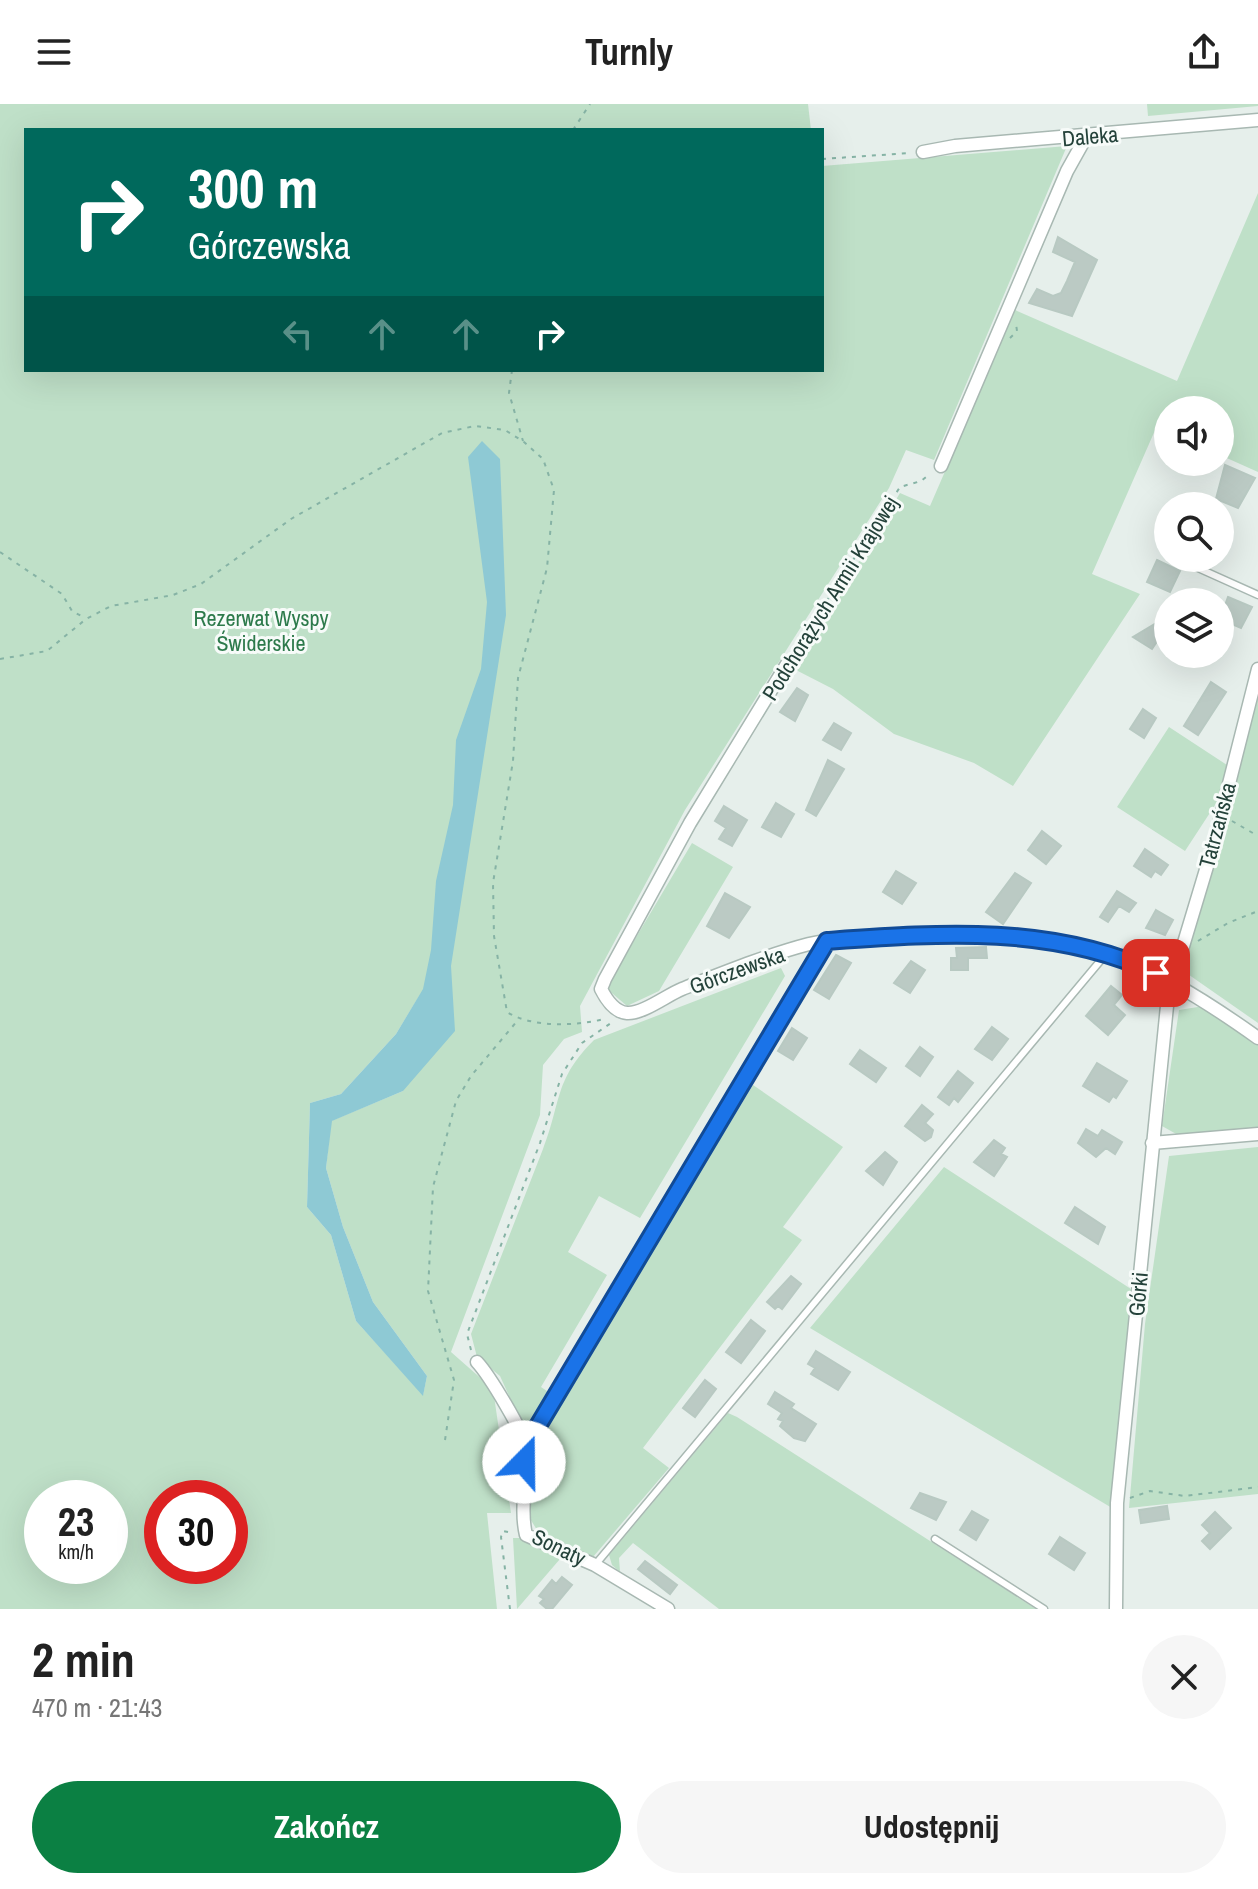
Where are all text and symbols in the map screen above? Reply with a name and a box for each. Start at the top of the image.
text: Turnly [585,28,673,76]
icon: menu [32,30,76,74]
icon: share [1182,30,1226,74]
street label: Daleka [1061,119,1119,153]
text: 300 m [188,150,318,225]
icon: right [56,160,160,264]
text: Górczewska [188,222,350,270]
icon: left [276,312,320,356]
icon: ahead [360,312,404,356]
icon: ahead [444,312,488,356]
icon: right [528,312,572,356]
map controls [1154,396,1234,668]
button: sound [1154,396,1234,476]
street label: Podchorążych Armii Krajowej [755,490,905,706]
button: search [1154,492,1234,572]
button: layers [1154,588,1234,668]
park label: Rezerwat Wyspy Świderskie [193,603,329,658]
street label: Tatrzańska [1191,779,1243,871]
street label: Górczewska [685,939,789,1001]
pin [1122,939,1190,1007]
icon: arrive [1134,951,1178,995]
street label: Górki [1121,1271,1155,1317]
position arrow [482,1420,566,1504]
speed limit sign: 30 [144,1480,248,1584]
text: 23 [58,1495,94,1548]
street label: Sonaty [527,1521,591,1573]
text: km/h [58,1538,94,1565]
text: 2 min [32,1627,135,1692]
button: close [1142,1635,1226,1719]
text: 470 m · 21:43 [32,1690,162,1725]
button: Zakończ [32,1781,621,1873]
button: Udostępnij [637,1781,1226,1873]

